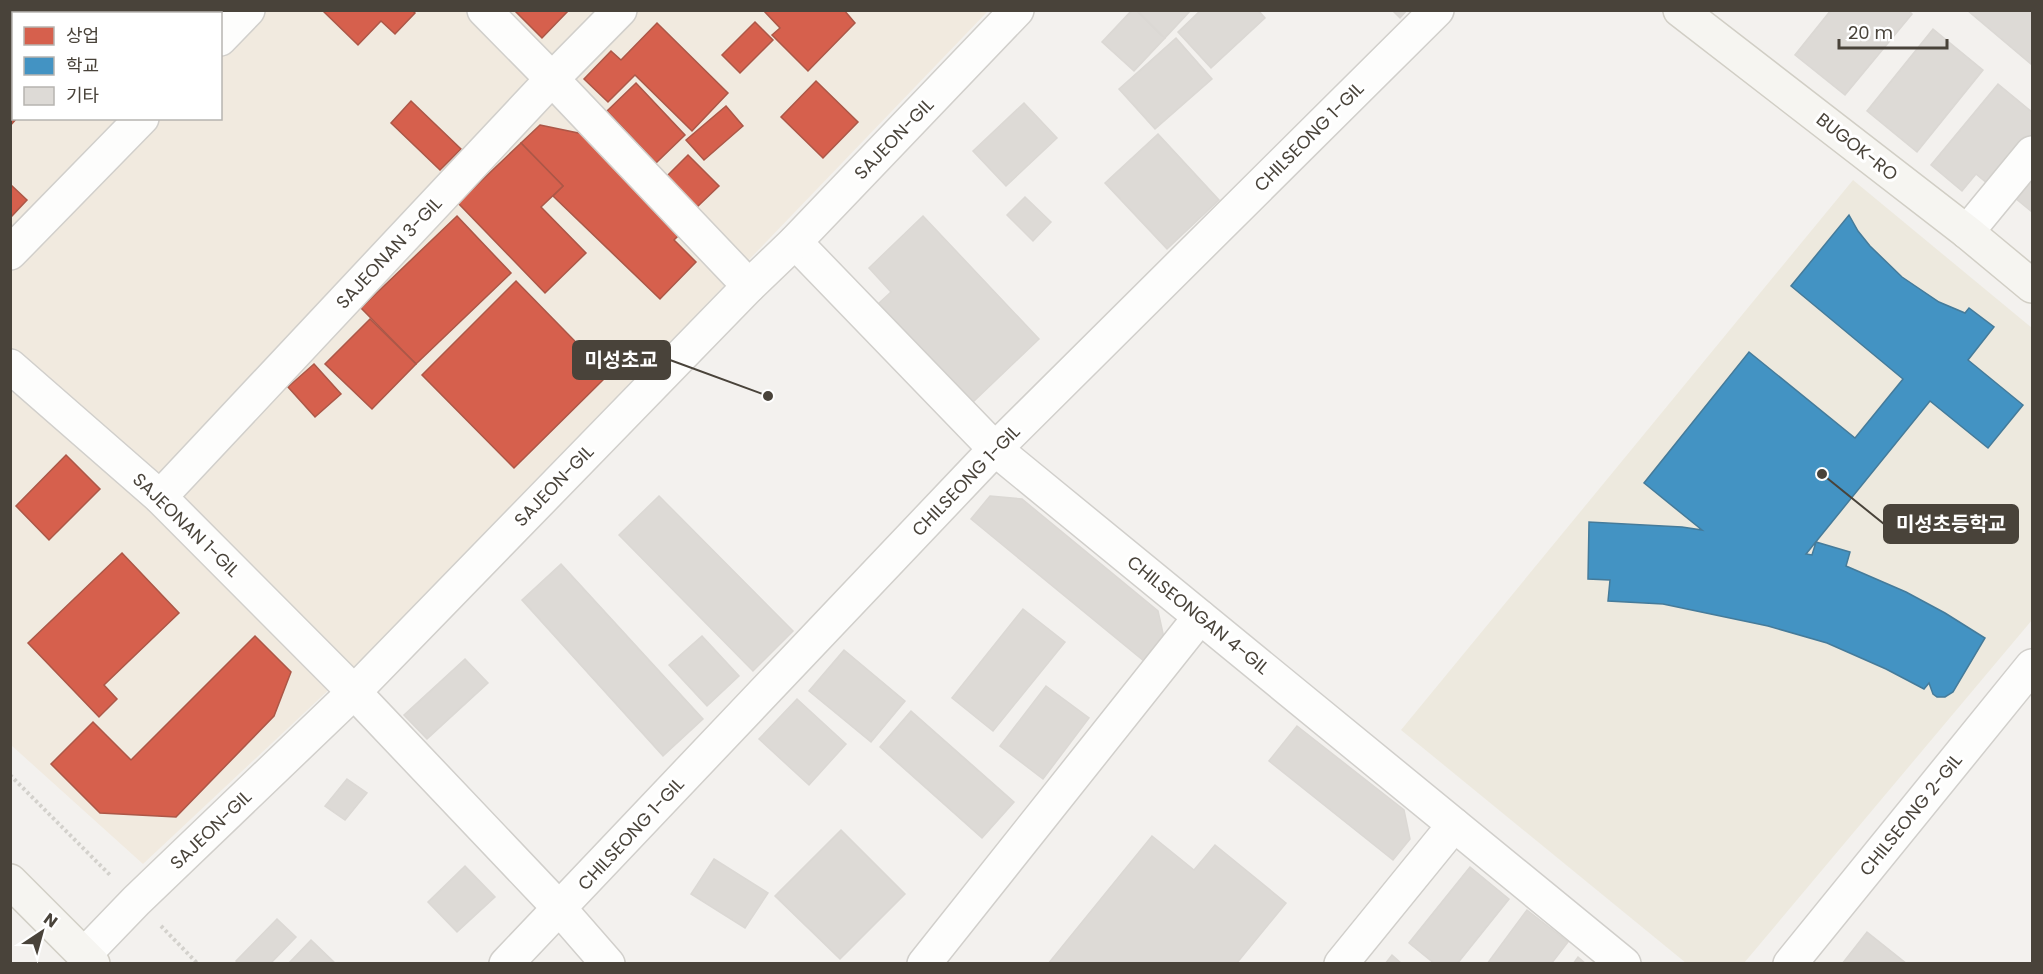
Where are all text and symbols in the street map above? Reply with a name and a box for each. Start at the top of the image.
legend [12,12,222,120]
scale bar [1839,12,1947,50]
text: 20 m [1848,20,1893,45]
text: 상업 [66,23,99,48]
text: 학교 [66,53,99,78]
street label: CHILSEONG 1-GIL [1248,76,1369,197]
text: 기타 [66,83,100,108]
street label: SAJEON-GIL [848,92,939,185]
street label: BUGOK-RO [1811,107,1903,186]
street label: SAJEONAN 3-GIL [330,191,447,314]
callout: 미성초교 [573,341,670,379]
text: 미성초교 [584,346,658,374]
street label: CHILSEONG 1-GIL [906,419,1025,542]
street label: SAJEON-GIL [508,439,599,532]
street label: SAJEONAN 1-GIL [127,467,245,582]
callout: 미성초등학교 [1884,505,2018,543]
text: 미성초등학교 [1896,510,2006,538]
street label: CHILSEONGAN 4-GIL [1122,549,1275,680]
street label: CHILSEONG 2-GIL [1854,748,1968,881]
street label: CHILSEONG 1-GIL [572,772,690,896]
street label: SAJEON-GIL [164,784,257,875]
north arrow [12,902,72,962]
text: N [39,907,62,933]

